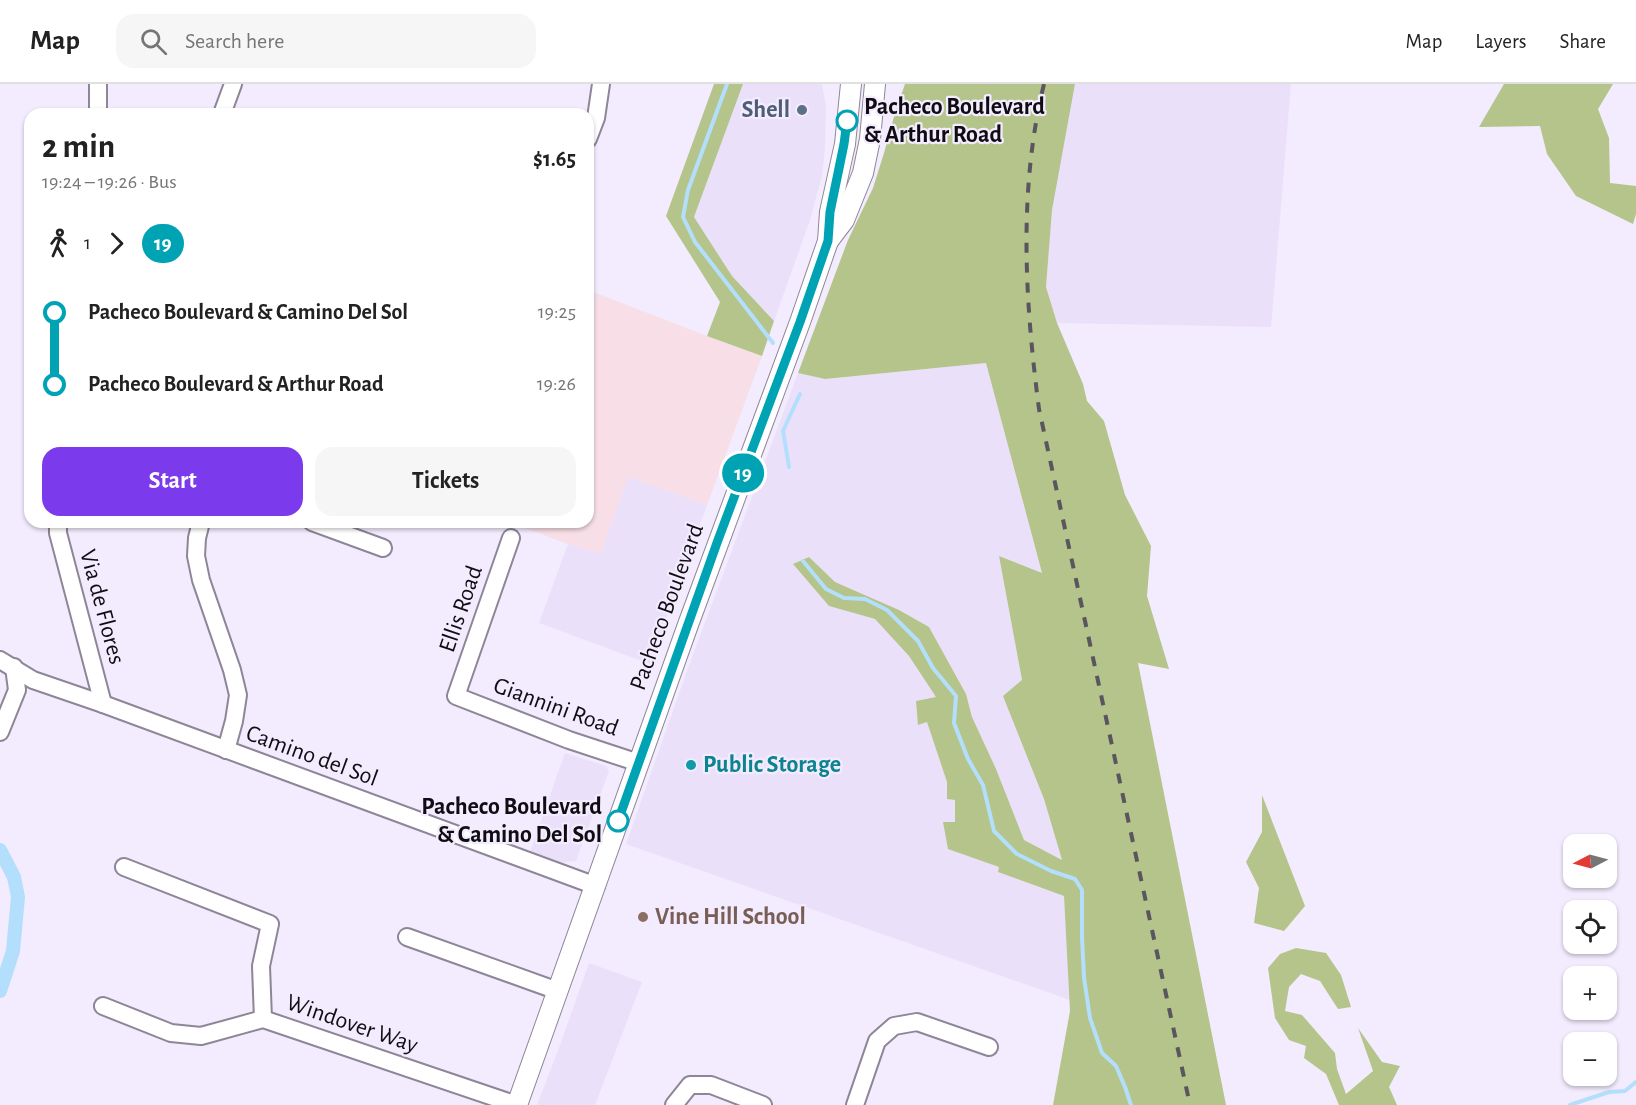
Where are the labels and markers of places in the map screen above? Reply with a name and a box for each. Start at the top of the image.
place label: Pacheco Boulevard & Arthur Road [864,95,1045,147]
place label: Shell [742,98,790,122]
marker: Shell [795,103,809,117]
marker: Pacheco Boulevard & Arthur Road [836,110,858,132]
place label: Public Storage [703,753,841,777]
marker: Public Storage [684,758,698,772]
place label: Pacheco Boulevard & Camino Del Sol [421,795,602,847]
marker: Pacheco Boulevard & Camino Del Sol [607,810,629,832]
place label: Vine Hill School [655,905,806,929]
marker: Vine Hill School [636,910,650,924]

